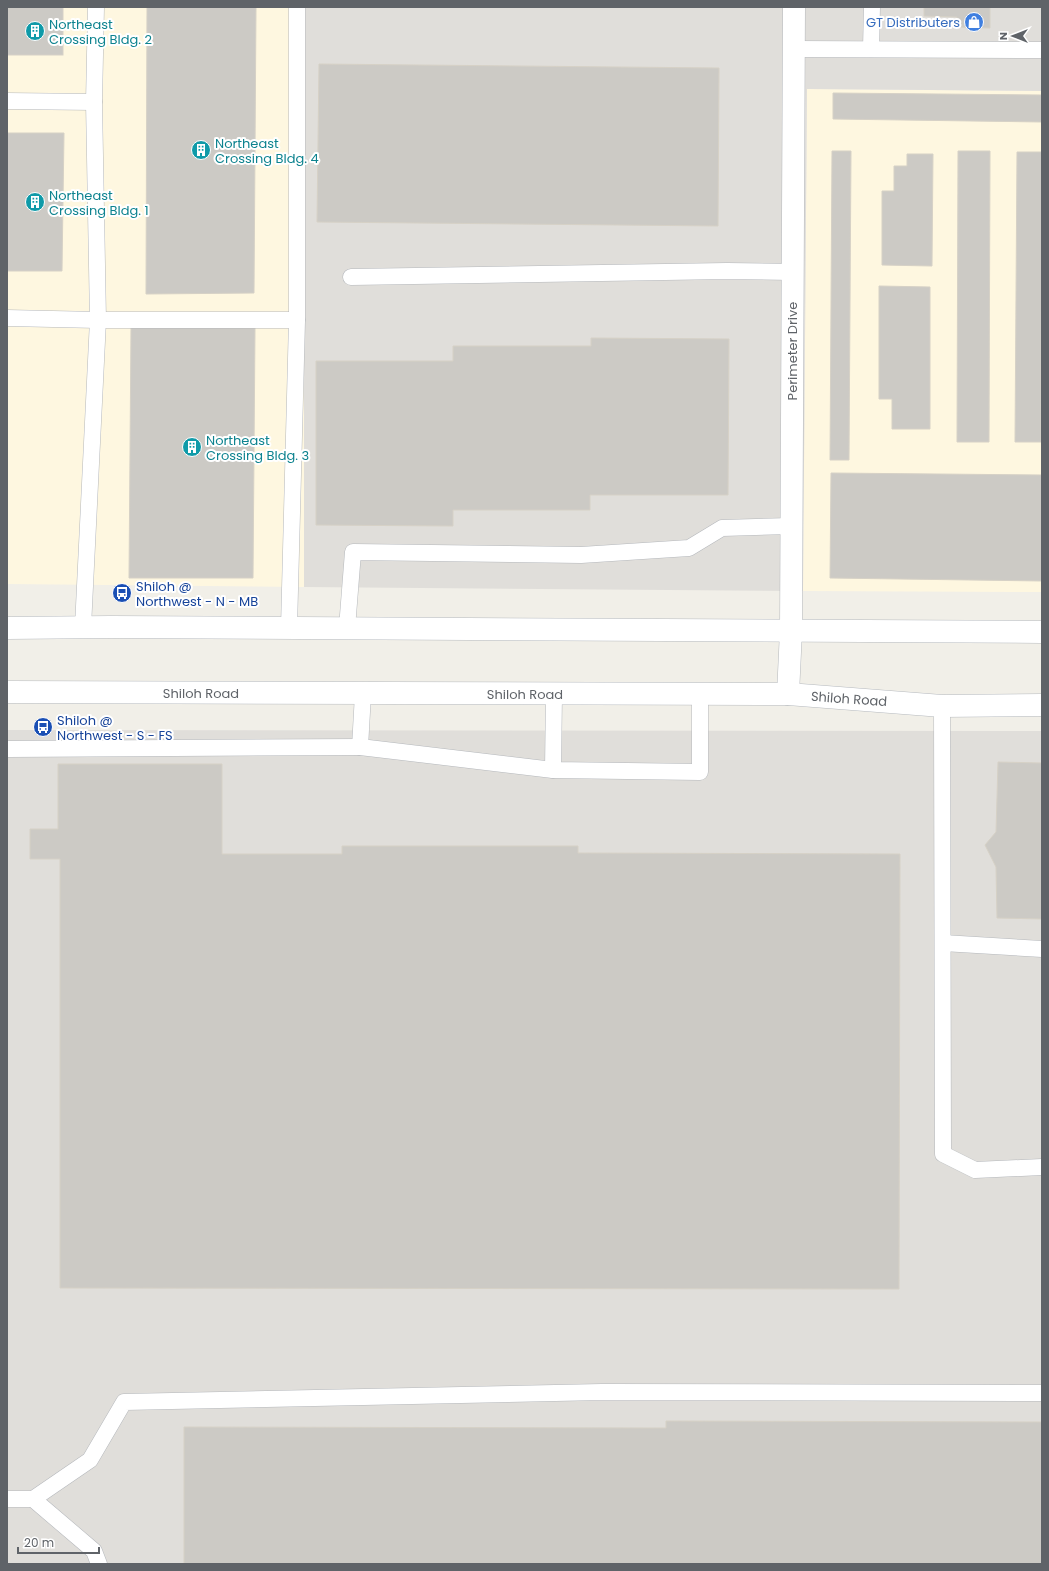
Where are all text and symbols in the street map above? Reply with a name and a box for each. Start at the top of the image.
shop icon: GT Distributers [963,11,985,33]
place label: GT Distributers [866,13,960,32]
place label: Northeast Crossing Bldg. 2 [49,15,152,49]
north arrow [993,16,1033,56]
building icon: Northeast Crossing Bldg. 2 [24,20,46,42]
text: N [995,32,1011,40]
place label: Northeast Crossing Bldg. 4 [215,134,319,168]
building icon: Northeast Crossing Bldg. 4 [190,139,212,161]
place label: Northeast Crossing Bldg. 1 [49,186,149,220]
building icon: Northeast Crossing Bldg. 1 [24,191,46,213]
street label: Perimeter Drive [783,302,802,400]
place label: Northeast Crossing Bldg. 3 [206,431,309,465]
building icon: Northeast Crossing Bldg. 3 [181,436,203,458]
place label: Shiloh @ Northwest - N - MB [136,577,258,611]
bus stop icon: Shiloh @ Northwest - N - MB [111,582,133,604]
street label: Shiloh Road [163,684,239,703]
street label: Shiloh Road [487,685,563,704]
street label: Shiloh Road [810,687,888,711]
place label: Shiloh @ Northwest - S - FS [57,711,173,745]
bus stop icon: Shiloh @ Northwest - S - FS [32,716,54,738]
scale bar [18,1529,99,1555]
text: 20 m [24,1534,54,1551]

